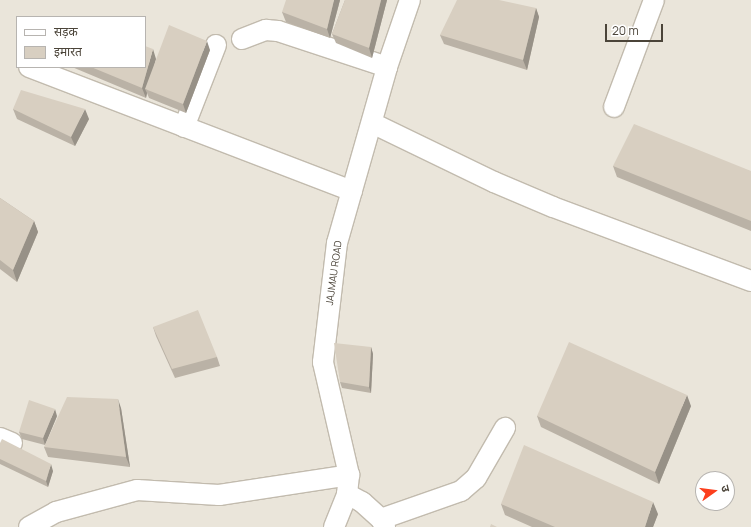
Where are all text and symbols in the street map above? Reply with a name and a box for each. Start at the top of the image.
legend [16,16,146,68]
scale bar [607,16,665,42]
text: 20 m [612,22,639,39]
text: सड़क [54,23,78,40]
text: इमारत [54,43,82,60]
street label: JAJMAU ROAD [324,240,344,306]
north arrow [695,471,735,511]
text: उ [718,483,734,493]

